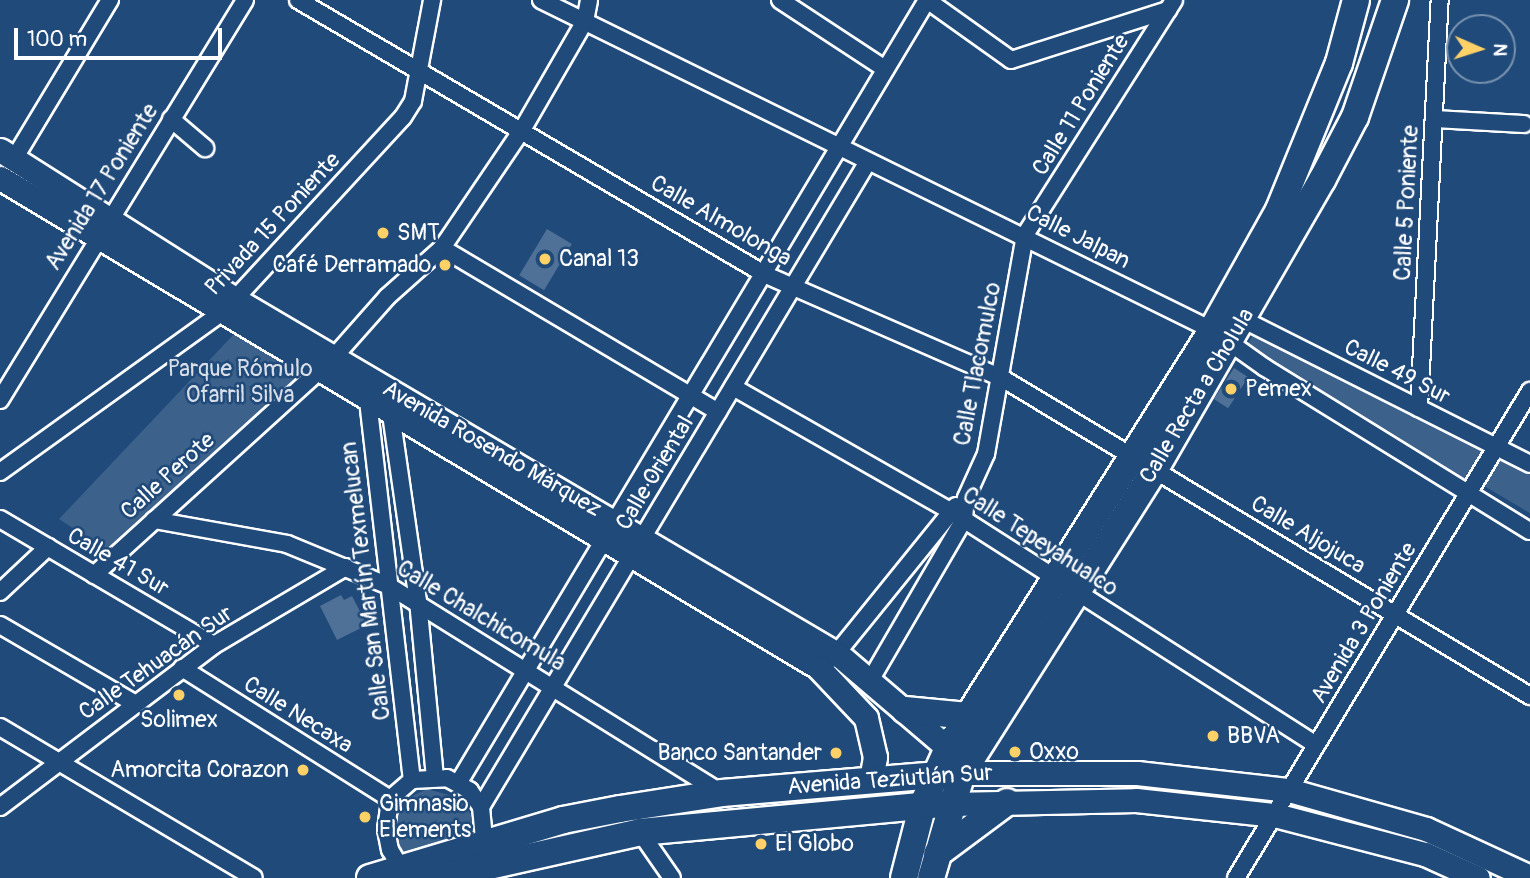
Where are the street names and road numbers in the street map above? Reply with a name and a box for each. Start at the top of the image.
street label: Calle 11 Poniente [1027,29,1135,181]
street label: Avenida 17 Poniente [40,99,164,275]
street label: Calle 5 Poniente [1389,124,1425,282]
street label: Privada 15 Poniente [200,147,346,301]
street label: Calle Almolonga [646,169,796,273]
street label: Calle Jalpan [1021,199,1135,275]
street label: Calle Tlacomulco [949,280,1007,448]
street label: Calle Recta a Cholula [1134,303,1260,489]
street label: Calle 49 Sur [1339,333,1455,411]
street label: Avenida Rosendo Márquez [378,375,606,523]
street label: Calle Oriental [610,411,700,535]
street label: Calle Perote [115,427,221,525]
street label: Calle San Martín Texmelucan [335,440,397,722]
street label: Calle Tepeyahualco [957,481,1123,603]
street label: Calle Aljojuca [1246,490,1370,580]
street label: Calle 41 Sur [62,522,174,602]
street label: Avenida 3 Poniente [1305,538,1423,708]
street label: Calle Chalchicomula [392,555,570,677]
street label: Calle Tehuacán Sur [74,600,238,726]
street label: Calle Necaxa [238,671,358,759]
street label: Avenida Teziutlán Sur [786,759,994,801]

